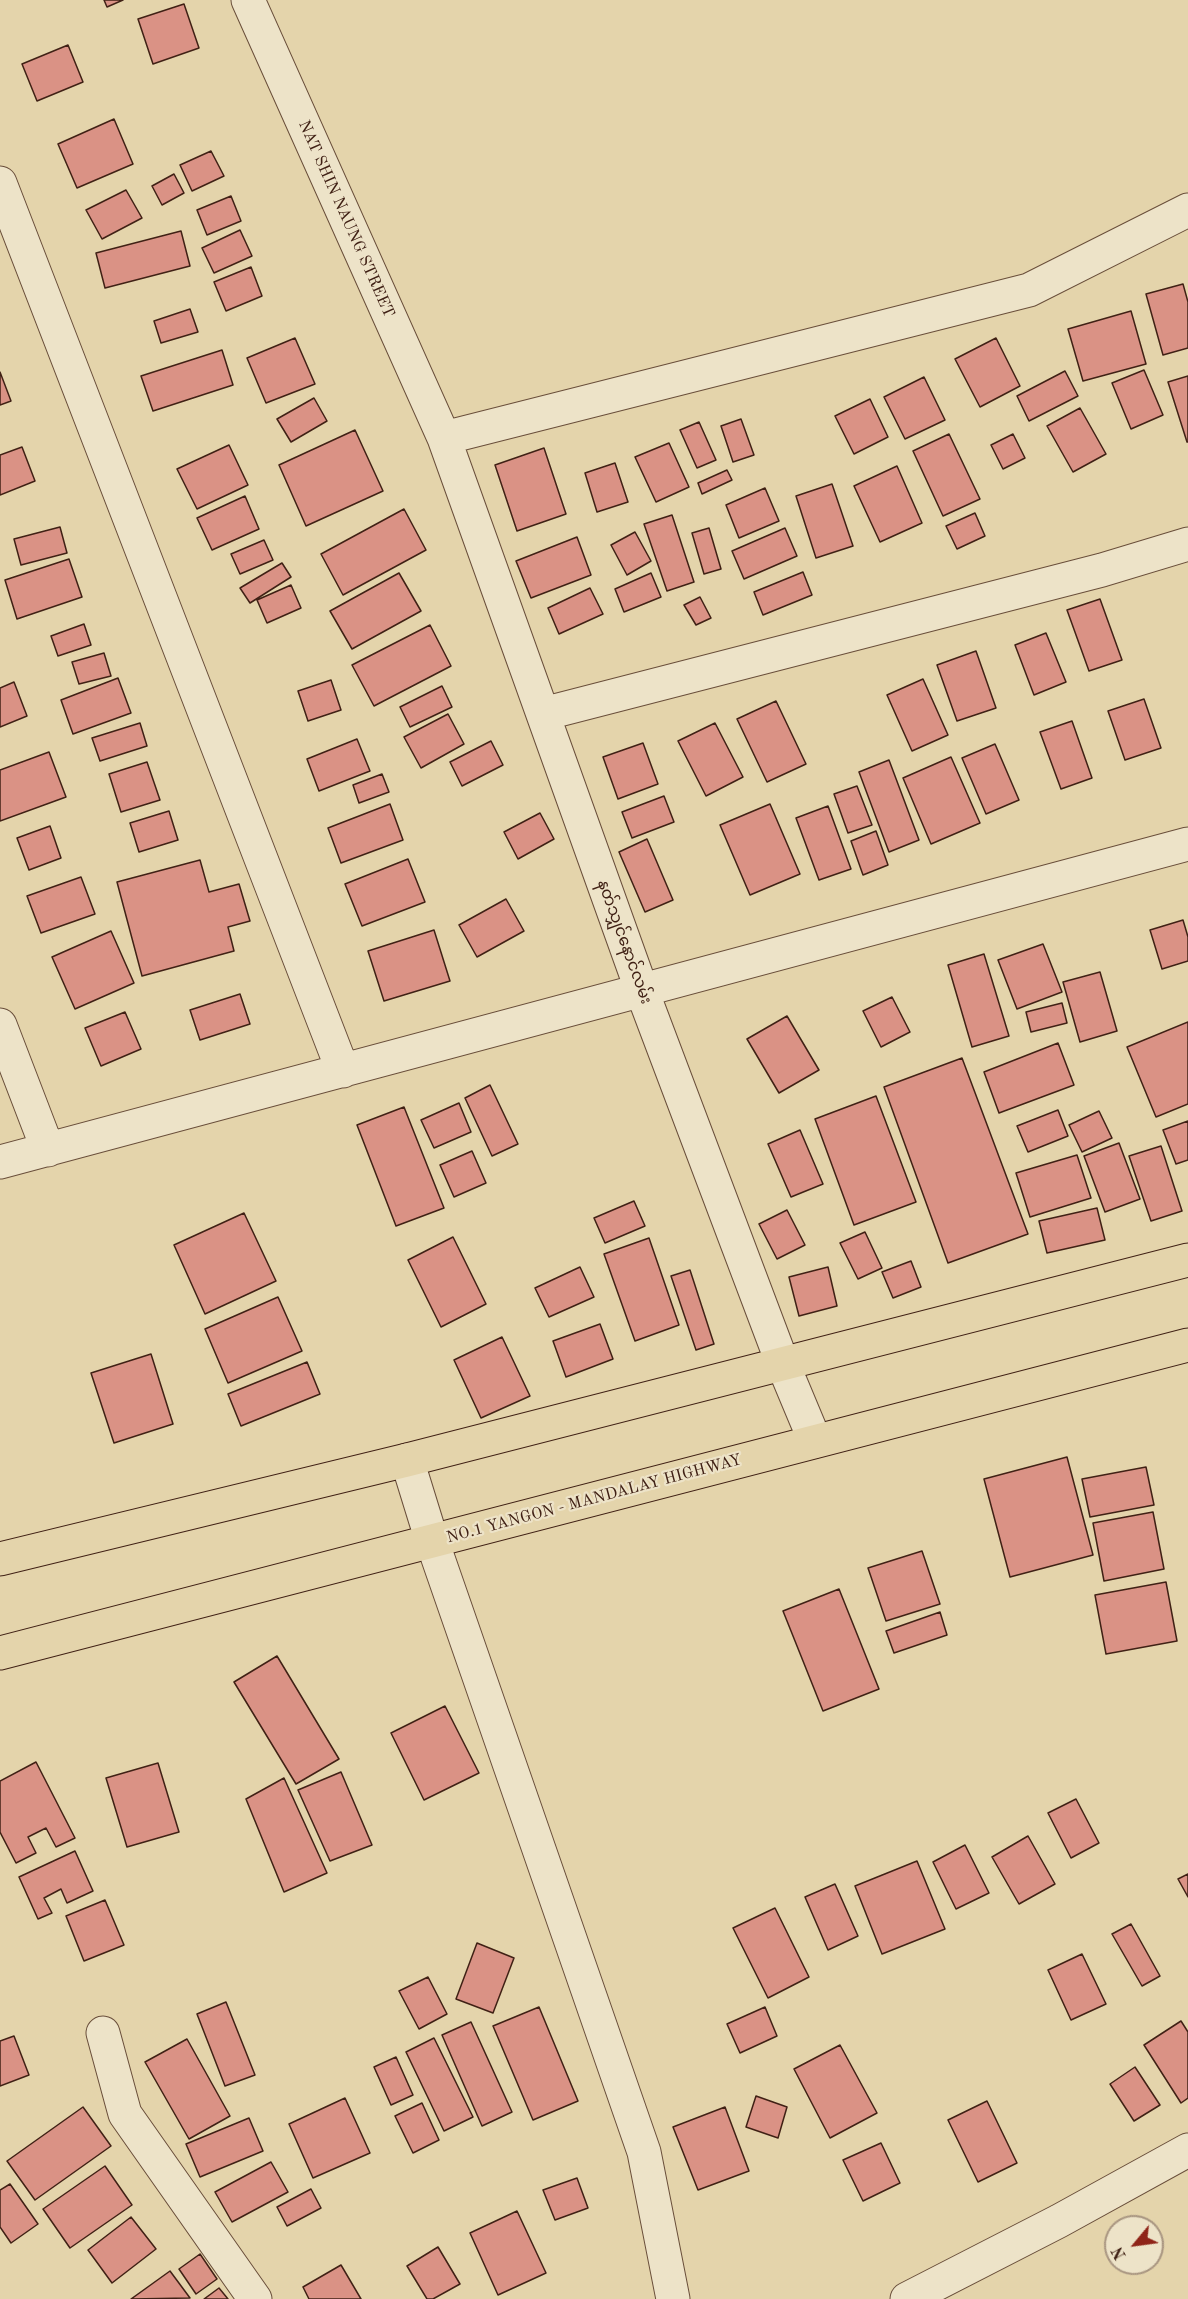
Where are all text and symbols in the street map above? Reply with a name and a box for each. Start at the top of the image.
street label: NAT SHIN NAUNG STREET [294,117,398,321]
street label: နတ်သျှင်နောင်လမ်း [593,877,655,1007]
street label: NO.1 YANGON - MANDALAY HIGHWAY [444,1450,744,1548]
north arrow [1104,2215,1164,2275]
text: N [1110,2244,1130,2262]

